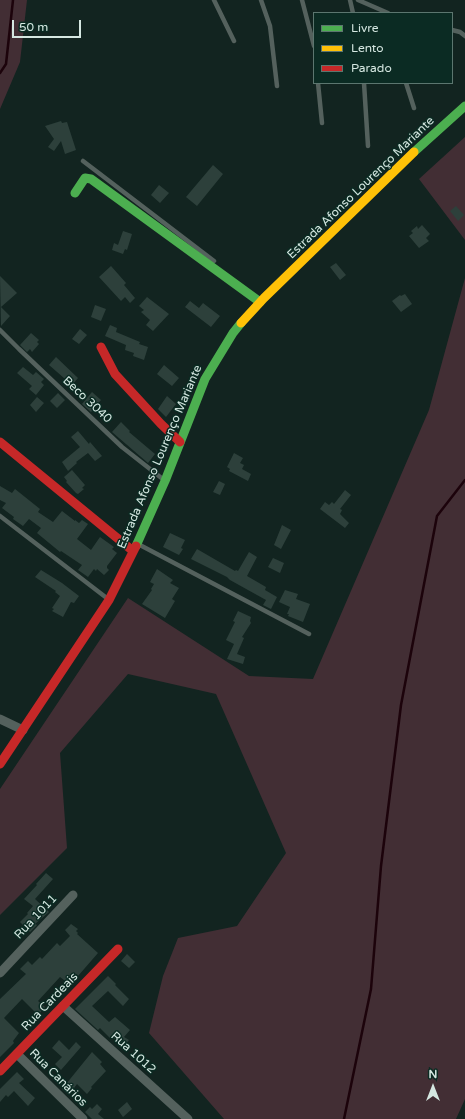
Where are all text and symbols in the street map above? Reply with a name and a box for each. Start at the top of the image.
scale bar [14,12,83,38]
legend [313,12,453,84]
text: 50 m [19,20,48,34]
text: Livre [351,21,378,35]
text: Lento [351,41,384,55]
text: Parado [351,61,392,75]
street label: Estrada Afonso Lourenço Mariante [285,114,437,262]
street label: Estrada Afonso Lourenço Mariante [115,363,205,551]
street label: Beco 3040 [59,374,115,426]
street label: Rua 1011 [12,892,60,942]
street label: Rua Cardeais [19,970,81,1034]
street label: Rua 1012 [107,1029,159,1077]
street label: Rua Canários [26,1046,90,1110]
north arrow [413,1067,453,1107]
text: N [429,1068,437,1081]

